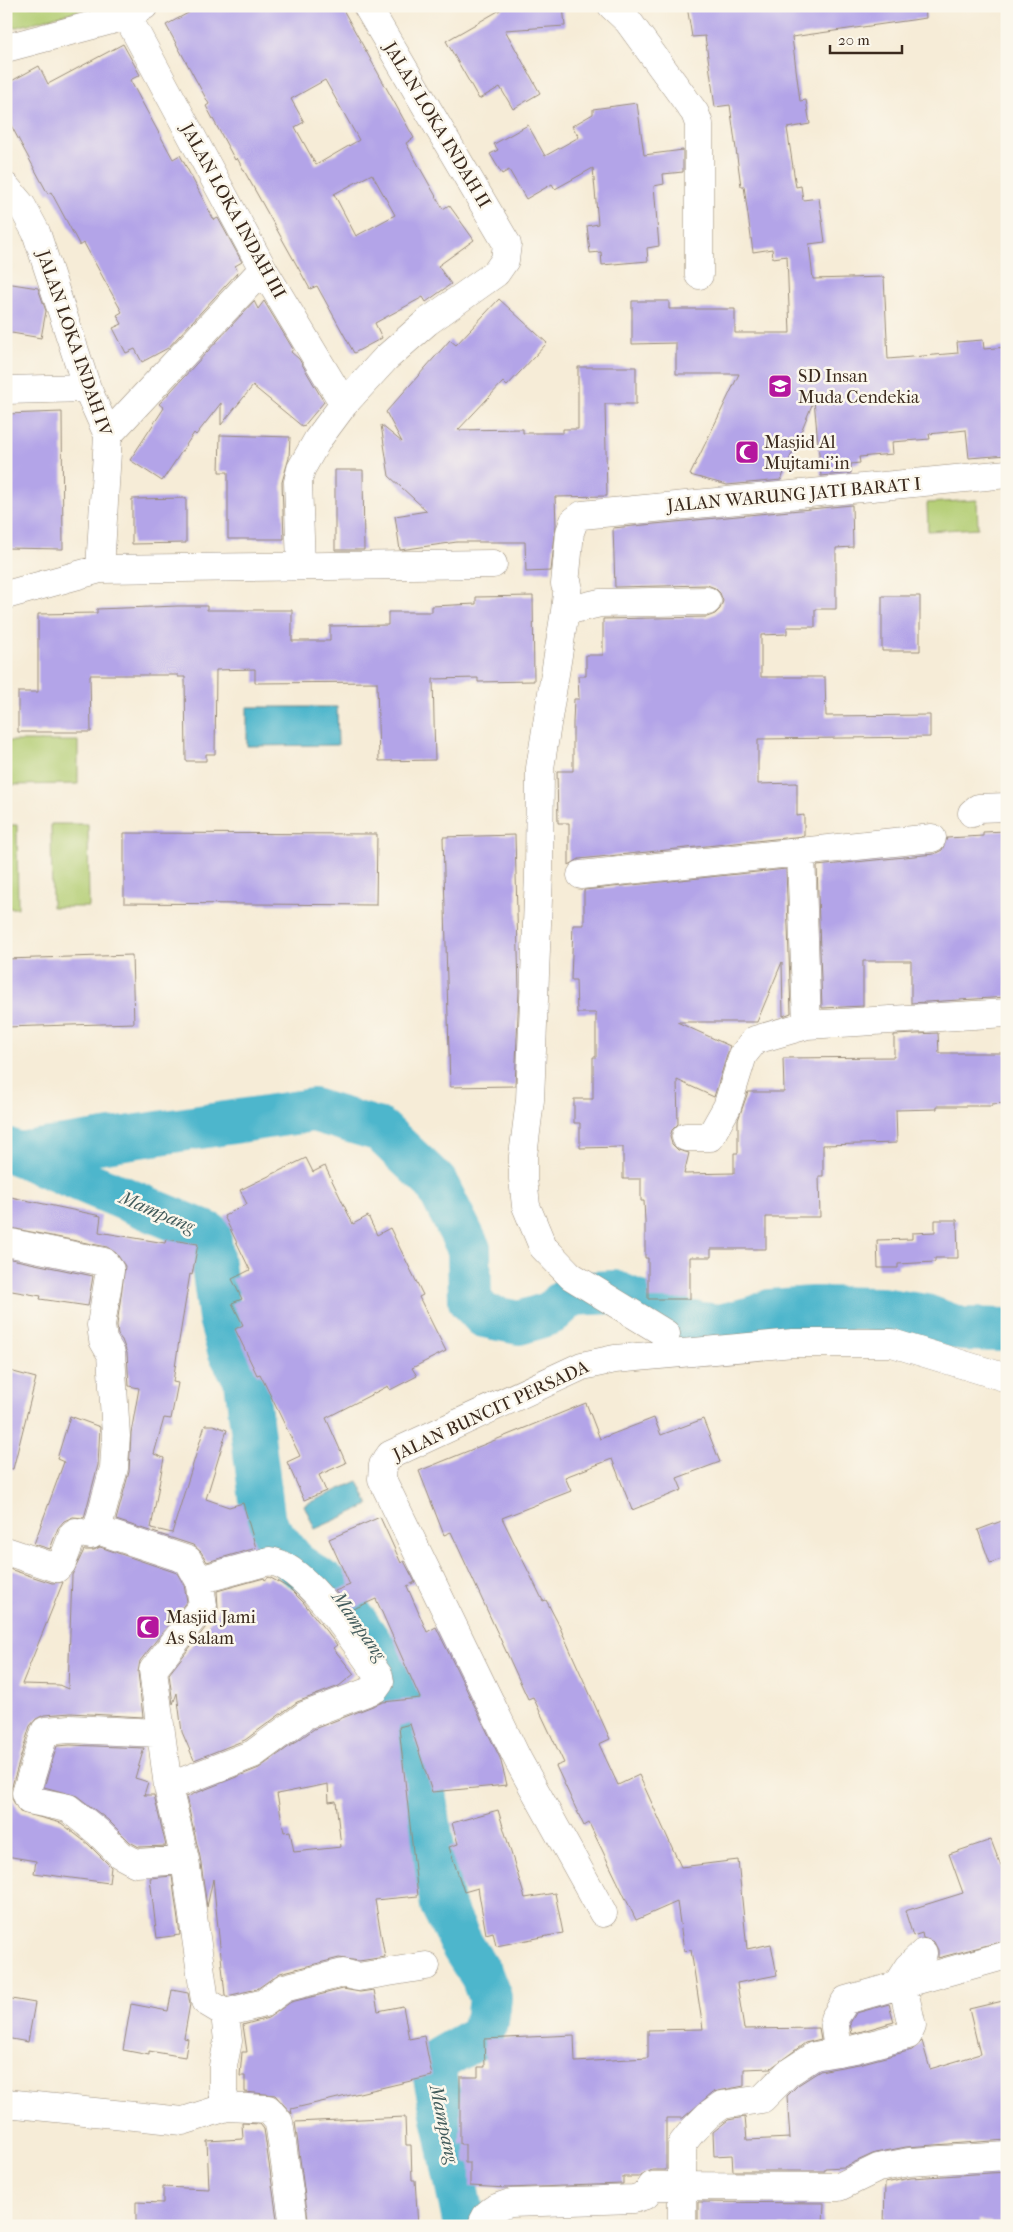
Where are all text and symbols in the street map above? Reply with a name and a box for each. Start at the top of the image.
scale bar [830,22,903,54]
text: 20 m [838,31,870,49]
street label: JALAN LOKA INDAH II [378,36,495,212]
street label: JALAN LOKA INDAH III [175,118,290,302]
street label: JALAN LOKA INDAH IV [32,246,116,440]
place label: SD Insan Muda Cendekia [798,366,920,408]
school or university icon: SD Insan Muda Cendekia [767,373,793,399]
place label: Masjid Al Mujtami'in [764,432,850,474]
mosque icon: Masjid Al Mujtami'in [734,439,760,465]
street label: JALAN WARUNG JATI BARAT I [664,473,922,517]
water label: Mampang [114,1186,199,1238]
street label: JALAN BUNCIT PERSADA [388,1356,592,1466]
water label: Mampang [326,1585,391,1665]
place label: Masjid Jami As Salam [165,1607,257,1649]
mosque icon: Masjid Jami As Salam [135,1614,161,1640]
water label: Mampang [425,2081,463,2166]

